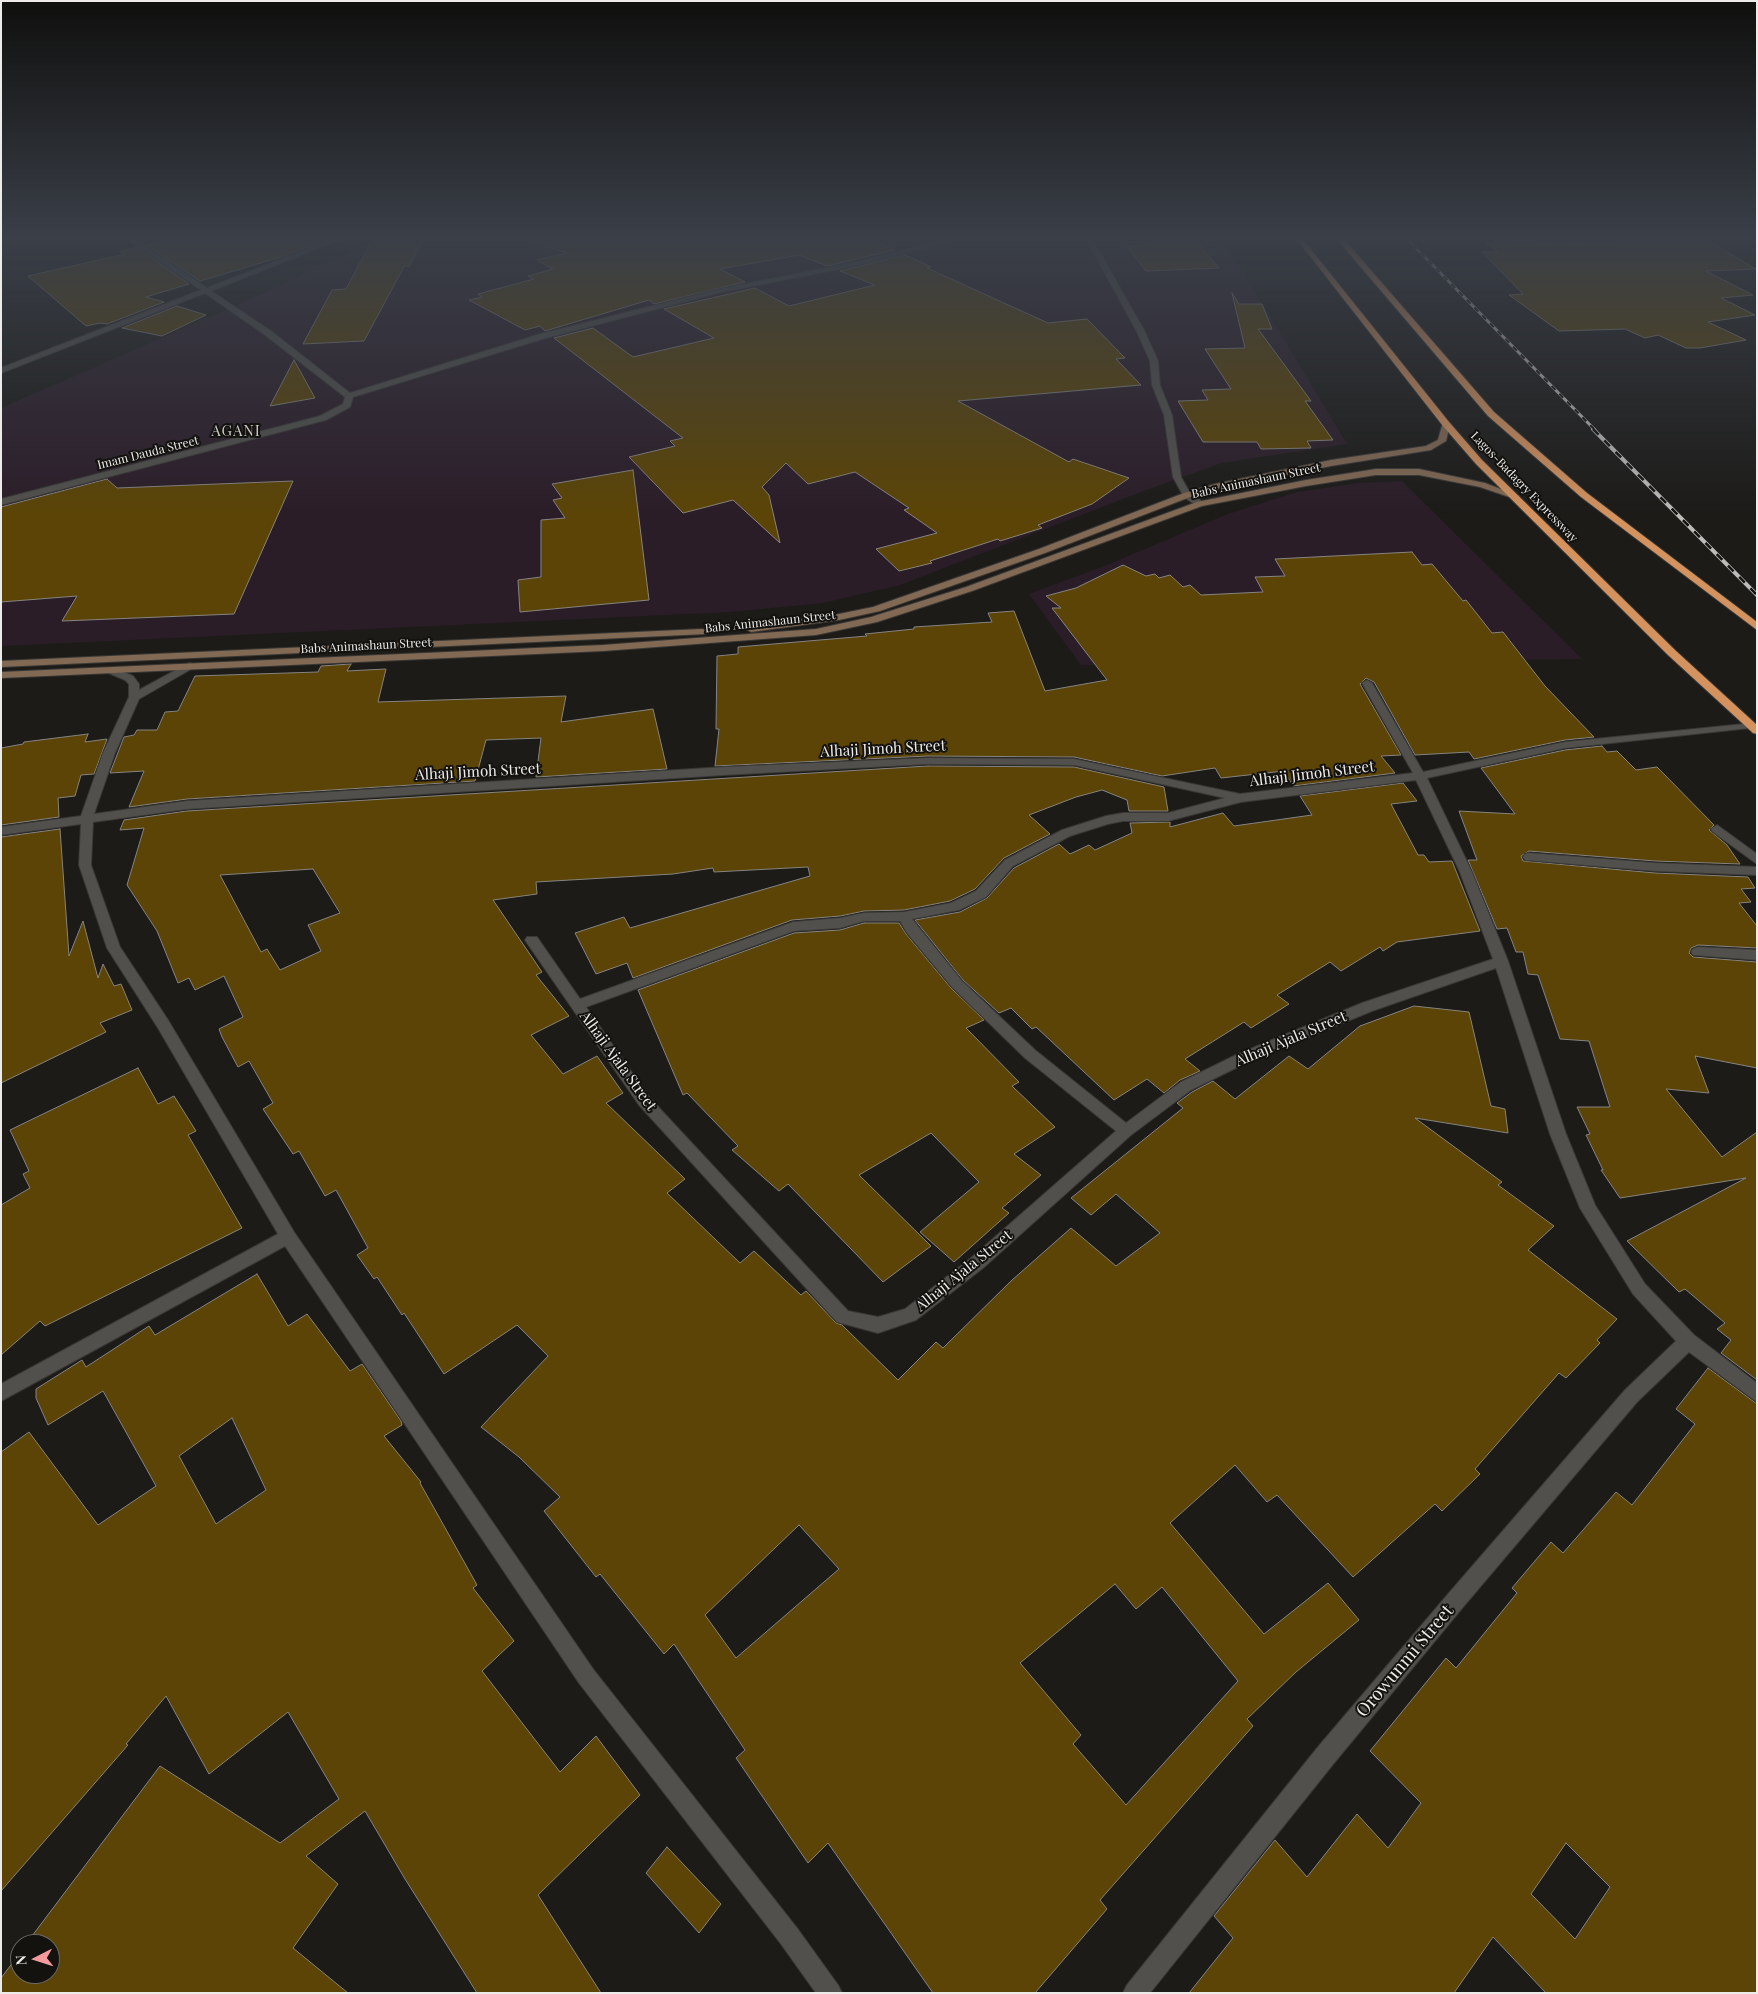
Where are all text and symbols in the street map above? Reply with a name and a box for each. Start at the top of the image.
district label: AGANI [211,422,261,440]
street label: Lagos-Badagry Expressway [1467,429,1581,545]
street label: Imam Dauda Street [96,433,200,473]
street label: Babs Animashaun Street [1190,460,1322,502]
street label: Babs Animashaun Street [704,608,836,636]
street label: Babs Animashaun Street [300,635,432,657]
street label: Alhaji Jimoh Street [820,737,946,761]
street label: Alhaji Jimoh Street [1249,757,1375,791]
street label: Alhaji Jimoh Street [415,760,541,784]
street label: Alhaji Ajala Street [1233,1007,1349,1071]
street label: Alhaji Ajala Street [576,1008,660,1114]
street label: Alhaji Ajala Street [912,1227,1016,1315]
street label: Orowunmi Street [1352,1600,1458,1722]
north arrow [10,1934,60,1984]
text: N [11,1954,30,1966]

